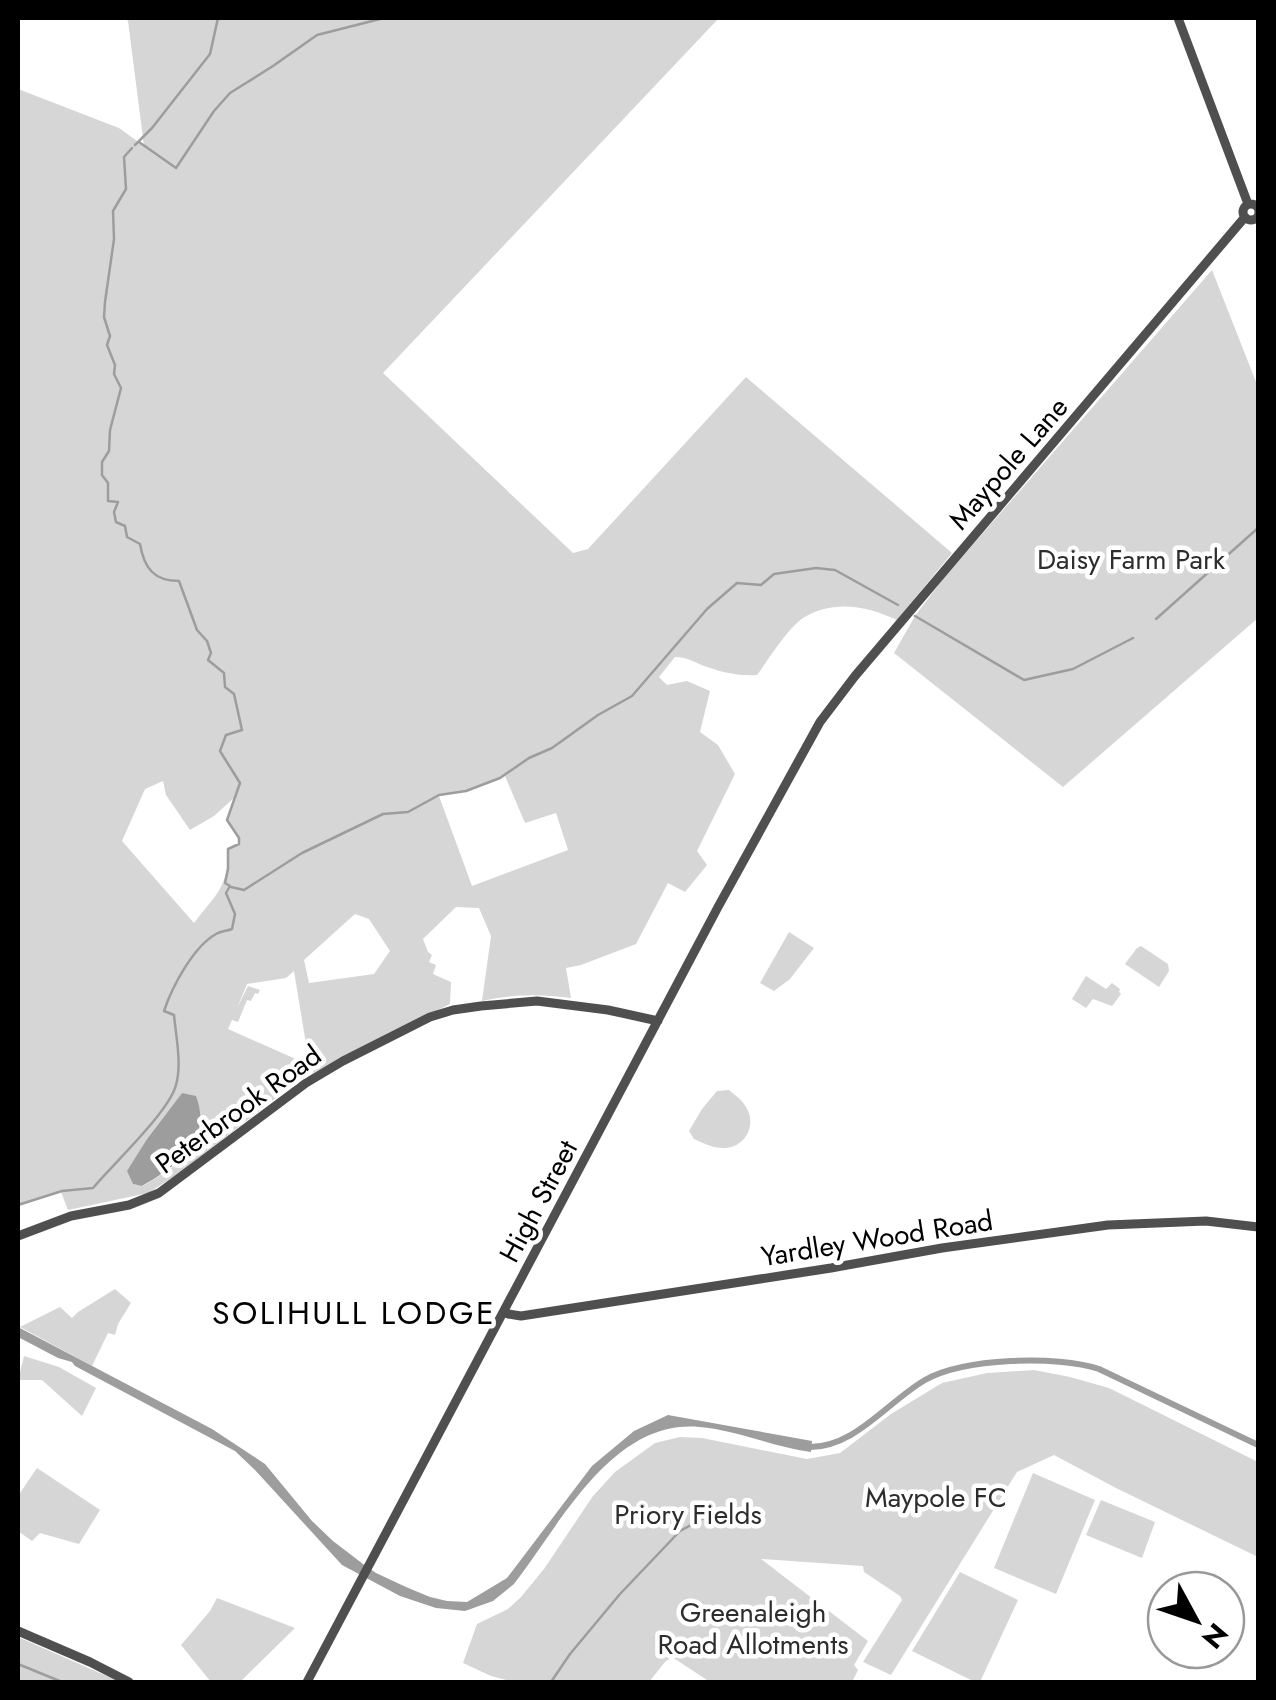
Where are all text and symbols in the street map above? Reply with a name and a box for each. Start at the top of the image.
street label: Maypole Lane [939,388,1078,539]
park label: Daisy Farm Park [1037,539,1226,580]
street label: Peterbrook Road [147,1035,330,1184]
street label: High Street [489,1133,588,1270]
street label: Yardley Wood Road [758,1200,996,1277]
district label: SOLIHULL LODGE [212,1290,496,1336]
park label: Maypole FC [865,1477,1007,1518]
park label: Priory Fields [614,1494,762,1535]
north arrow [1146,1570,1246,1670]
park label: Greenaleigh Road Allotments [657,1592,849,1665]
text: N [1192,1614,1238,1657]

